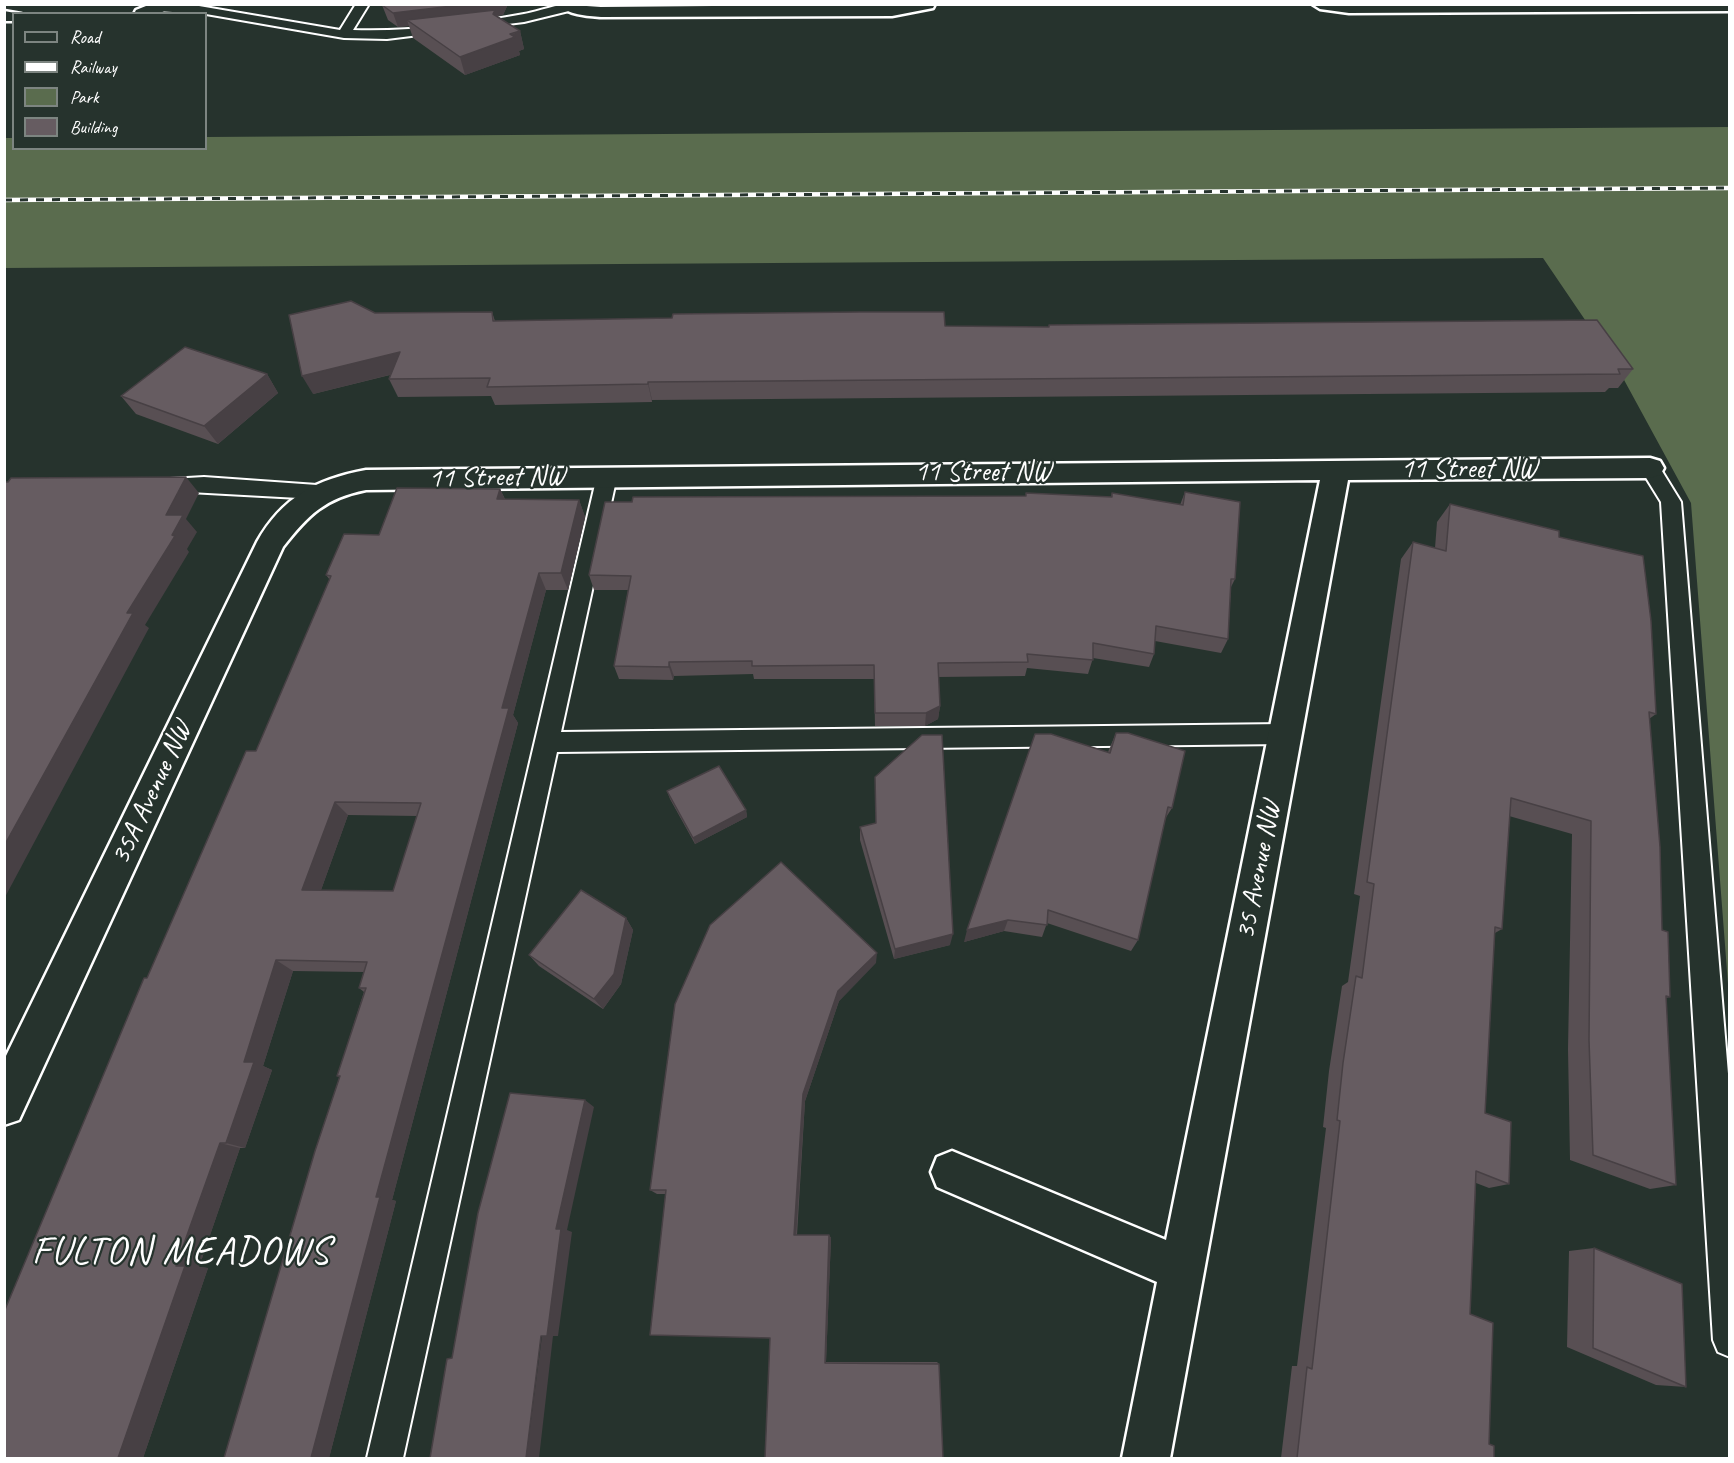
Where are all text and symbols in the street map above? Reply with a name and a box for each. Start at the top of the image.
legend [12,12,207,150]
text: Road [70,26,100,48]
text: Railway [70,56,117,78]
text: Park [70,86,99,108]
text: Building [70,116,117,138]
street label: 11 Street NW [1401,453,1537,487]
street label: 11 Street NW [915,456,1051,490]
street label: 11 Street NW [428,460,566,496]
street label: 35A Avenue NW [104,716,200,870]
street label: 35 Avenue NW [1229,798,1289,942]
district label: FULTON MEADOWS [32,1230,330,1276]

